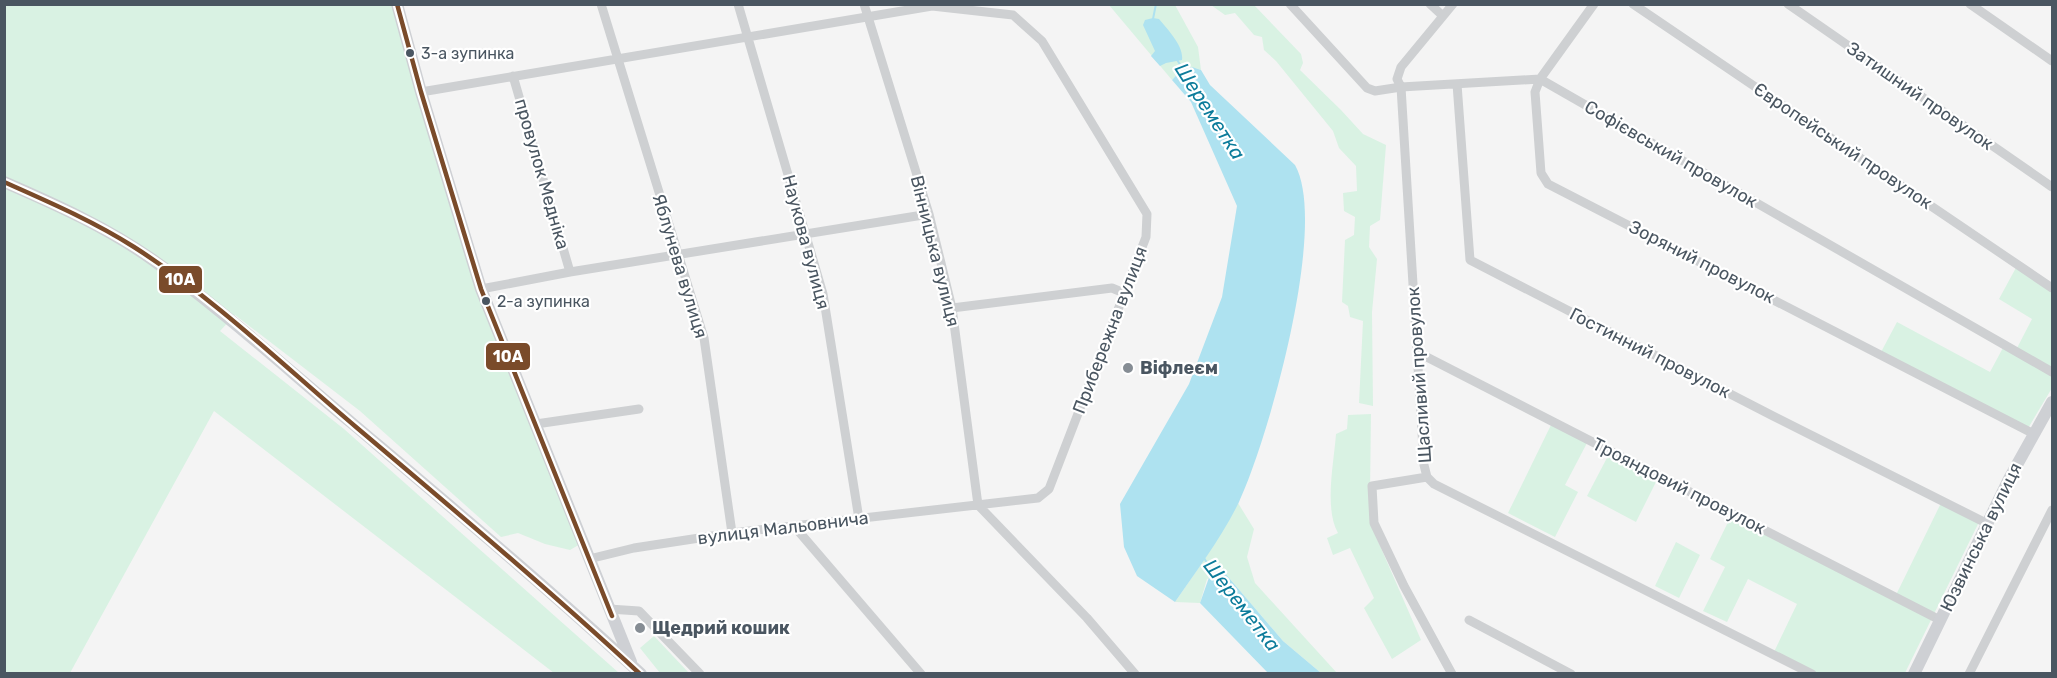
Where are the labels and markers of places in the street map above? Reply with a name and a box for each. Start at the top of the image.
place label: 3-а зупинка [421,44,514,63]
marker: 3-а зупинка [404,47,416,59]
place label: 2-а зупинка [497,292,590,311]
marker: 2-а зупинка [480,295,492,307]
place label: Віфлеєм [1140,357,1218,379]
marker: Віфлеєм [1121,361,1135,375]
place label: Щедрий кошик [652,617,790,639]
marker: Щедрий кошик [633,621,647,635]

